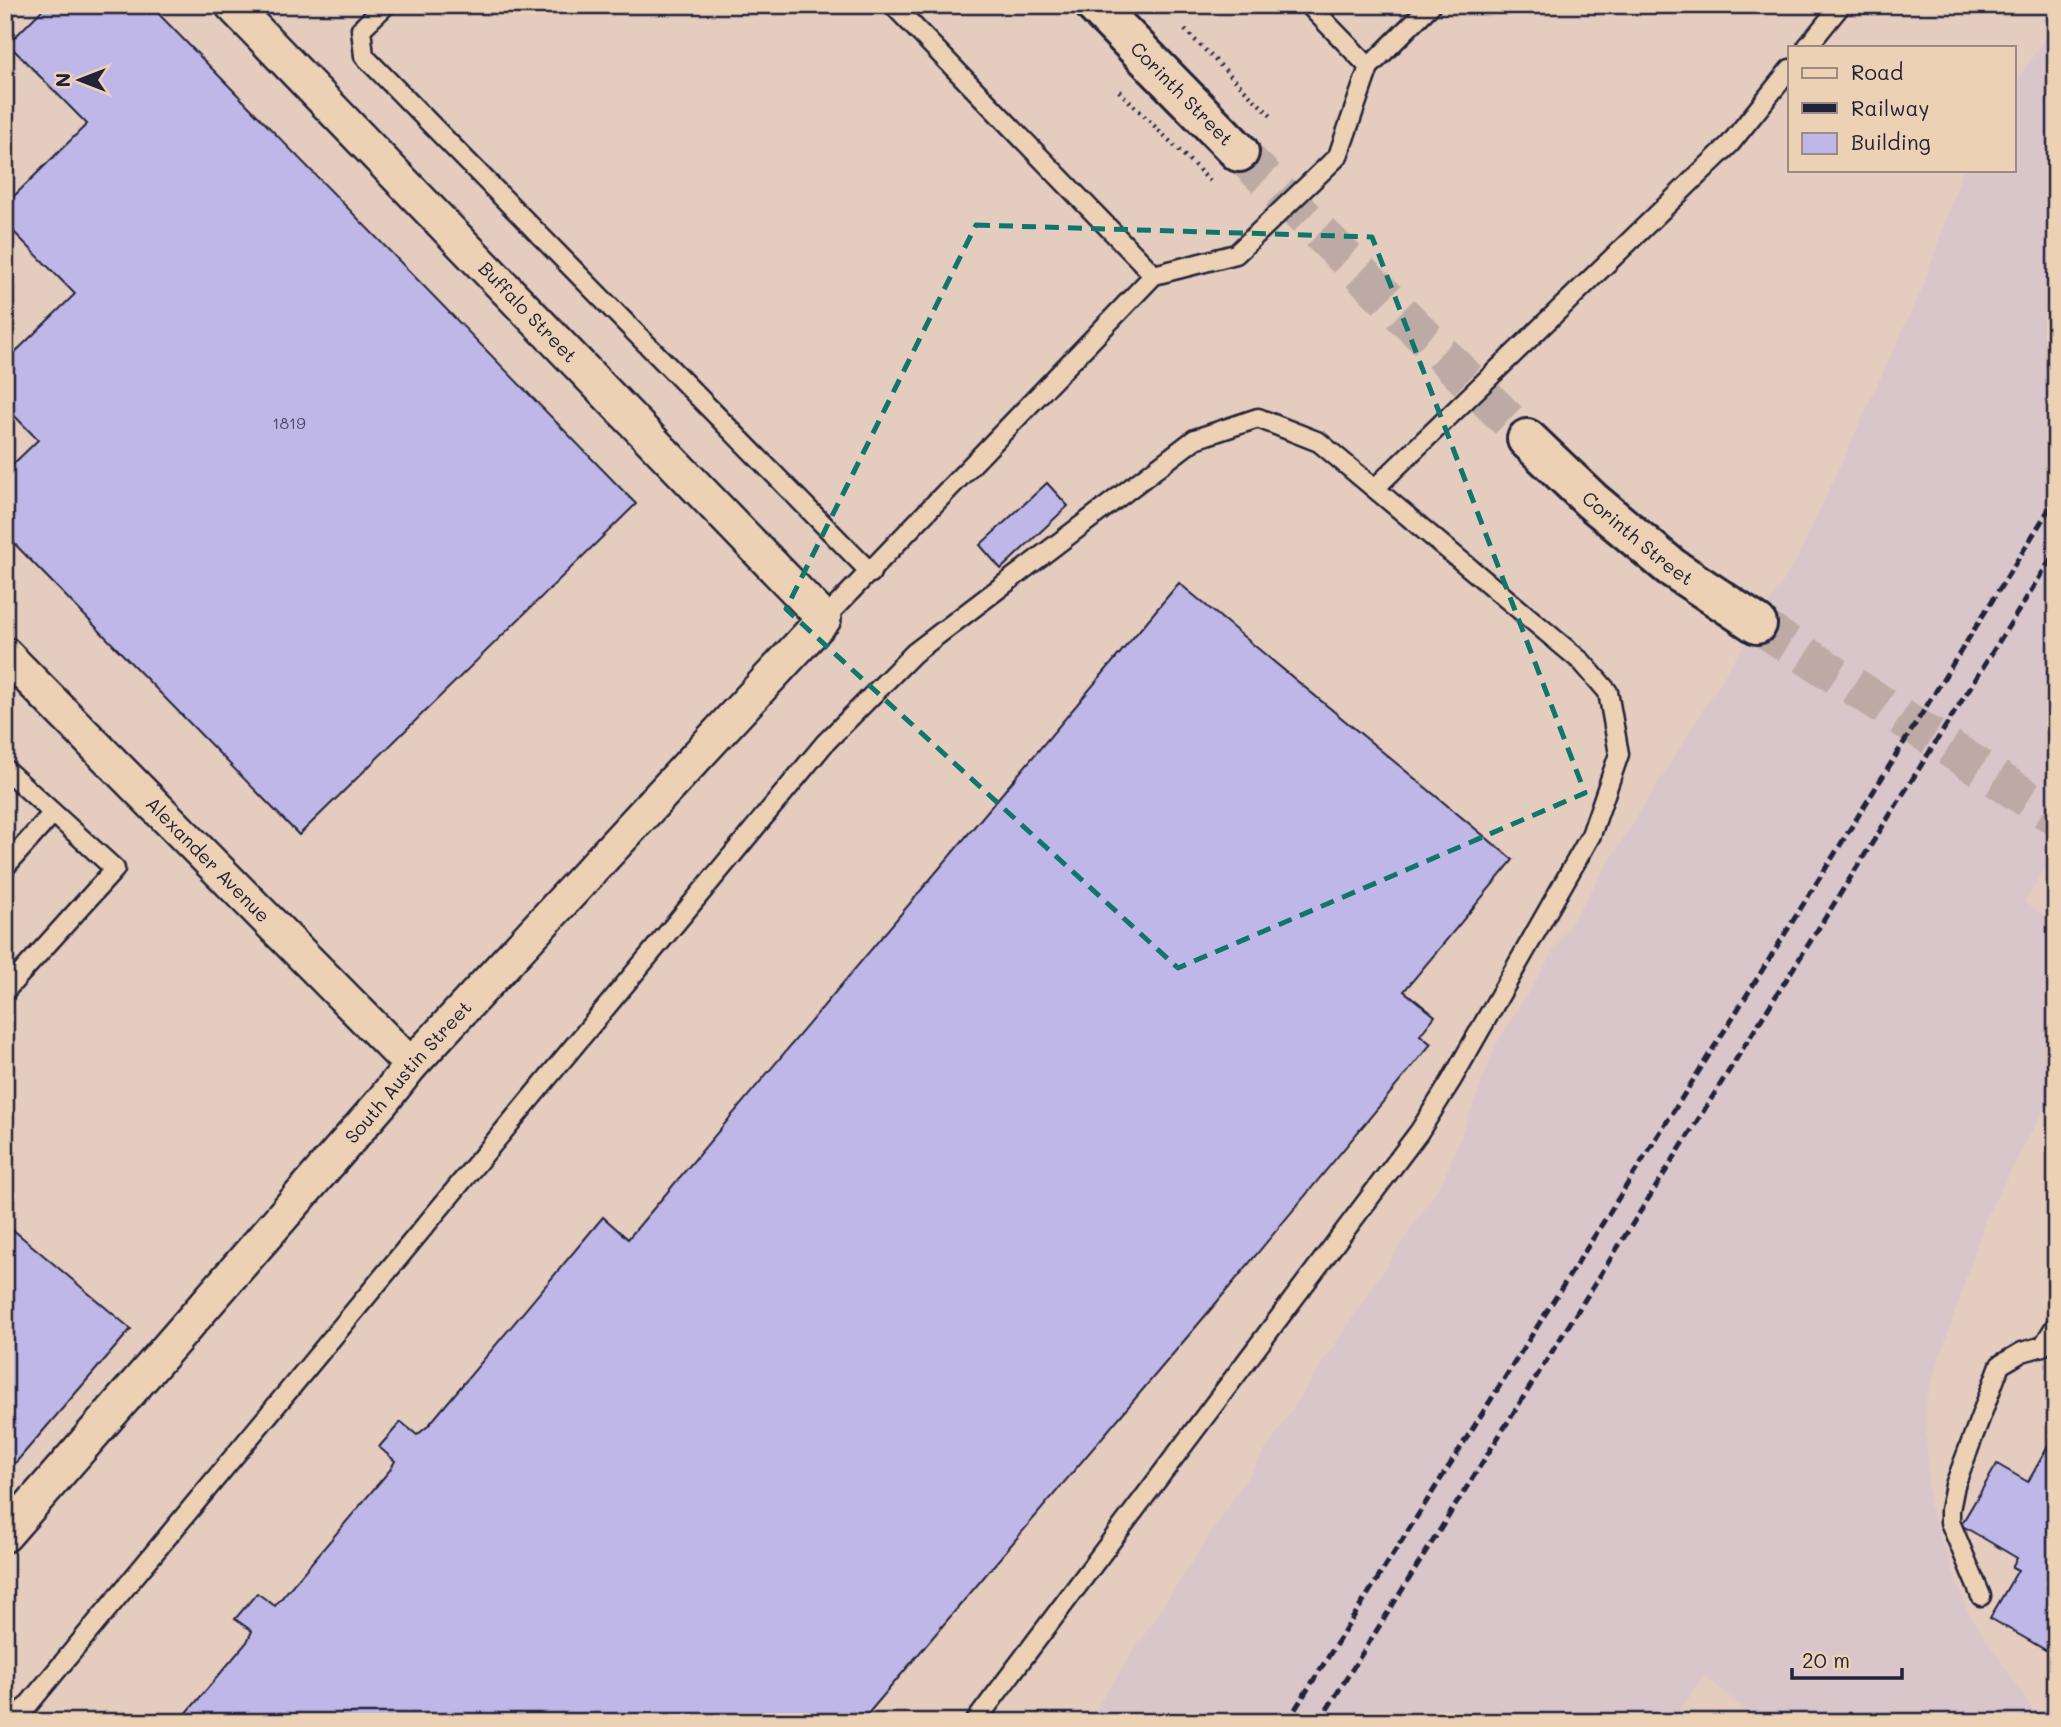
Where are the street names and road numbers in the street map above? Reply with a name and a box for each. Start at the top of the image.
street label: Corinth Street [1125,36,1239,151]
street label: Buffalo Street [474,256,583,368]
street label: Corinth Street [1577,485,1699,591]
street label: Alexander Avenue [141,791,276,927]
street label: South Austin Street [339,995,477,1148]

